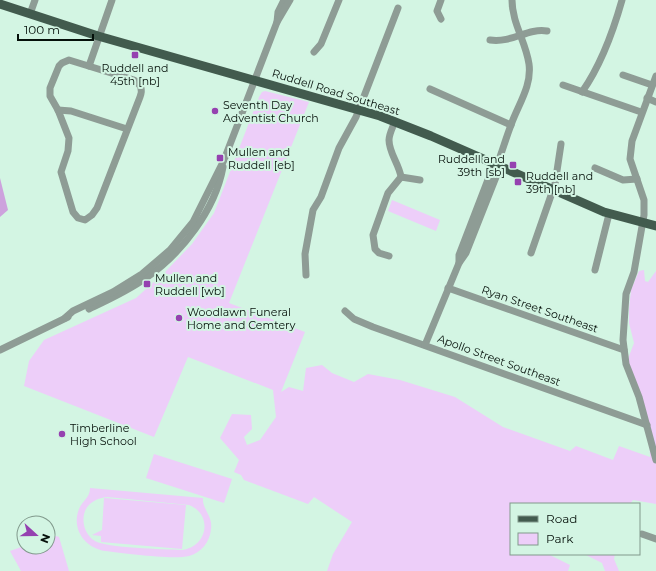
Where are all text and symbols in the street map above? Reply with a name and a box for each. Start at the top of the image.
scale bar [18,16,93,42]
text: 100 m [24,22,60,37]
marker: Ruddell and 45th [nb] [130,50,140,60]
place label: Ruddell and 45th [nb] [101,61,169,88]
street label: Ruddell Road Southeast [270,66,402,118]
place label: Seventh Day Adventist Church [223,98,319,125]
marker: Seventh Day Adventist Church [210,106,220,116]
place label: Mullen and Ruddell [eb] [228,145,295,172]
place label: Ruddell and 39th [sb] [438,152,505,179]
marker: Mullen and Ruddell [eb] [215,153,225,163]
marker: Ruddell and 39th [sb] [508,160,518,170]
place label: Ruddell and 39th [nb] [526,169,593,196]
marker: Ruddell and 39th [nb] [513,177,523,187]
place label: Mullen and Ruddell [wb] [155,271,225,298]
marker: Mullen and Ruddell [wb] [142,279,152,289]
street label: Ryan Street Southeast [480,282,601,336]
place label: Woodlawn Funeral Home and Cemtery [187,305,295,332]
marker: Woodlawn Funeral Home and Cemtery [174,313,184,323]
street label: Apollo Street Southeast [436,331,563,389]
place label: Timberline High School [70,421,137,448]
marker: Timberline High School [57,429,67,439]
legend [510,503,640,555]
text: Road [546,511,577,526]
north arrow [16,515,56,555]
text: Park [546,531,574,546]
text: N [37,532,53,545]

